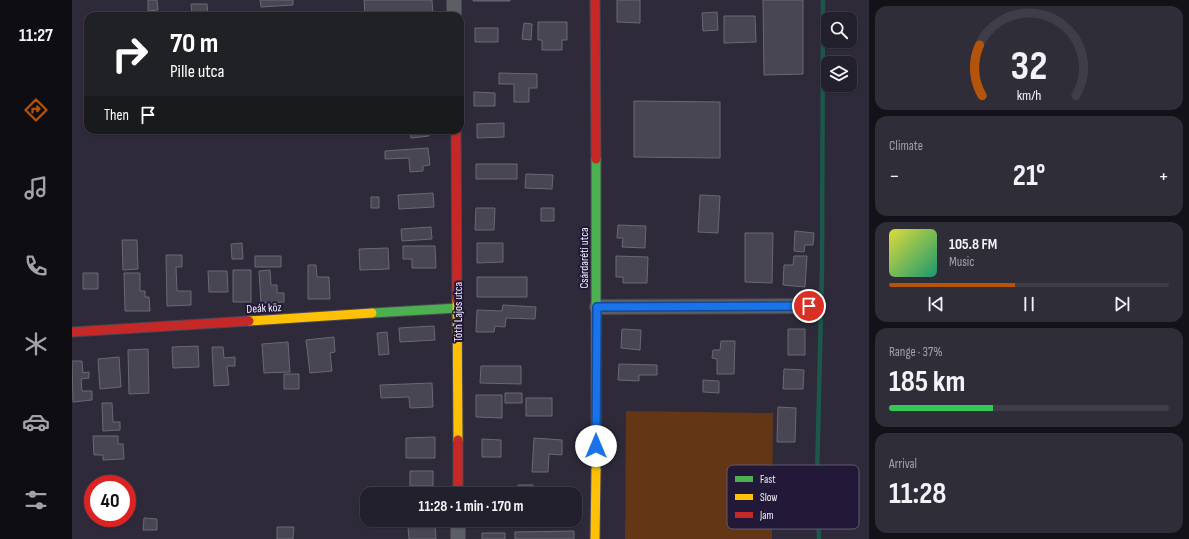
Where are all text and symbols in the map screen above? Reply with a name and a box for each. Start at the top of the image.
map controls [821,12,857,92]
button: search [821,12,857,48]
text: 11:27 [19,25,53,46]
text: 70 m [170,27,218,60]
icon: right [104,28,156,80]
text: 32 [1011,42,1047,91]
button: layers [821,56,857,92]
text: Pille utca [170,61,225,82]
text: km/h [1017,87,1041,104]
icon: directions [22,96,50,124]
icon: arrive [137,104,159,126]
text: Then [104,106,129,125]
text: Climate [889,138,923,154]
text: 21° [1013,158,1045,194]
text: − [889,163,900,190]
text: + [1158,163,1169,190]
icon: music [22,174,50,202]
street label: Csárdaréti utca [577,227,592,289]
text: 105.8 FM [949,235,997,254]
icon: phone [22,252,50,280]
text: Music [949,254,974,270]
street label: Tóth Lajos utca [451,282,466,342]
pin [792,289,826,323]
icon: previous [925,293,947,315]
icon: pause [1018,293,1040,315]
icon: next [1111,293,1133,315]
icon: arrive [798,295,820,317]
street label: Deák köz [246,300,283,317]
icon: climate [22,330,50,358]
text: Range · 37% [889,344,943,360]
text: 185 km [889,364,965,400]
icon: car [22,408,50,436]
position arrow [575,425,617,467]
text: Arrival [889,456,917,472]
legend [727,465,859,529]
text: Fast [760,473,776,486]
speed limit sign: 40 [84,475,136,527]
text: 11:28 [889,476,947,512]
icon: filters [22,486,50,514]
text: Slow [760,491,777,504]
text: 11:28 · 1 min · 170 m [419,497,523,516]
text: Jam [759,509,774,522]

